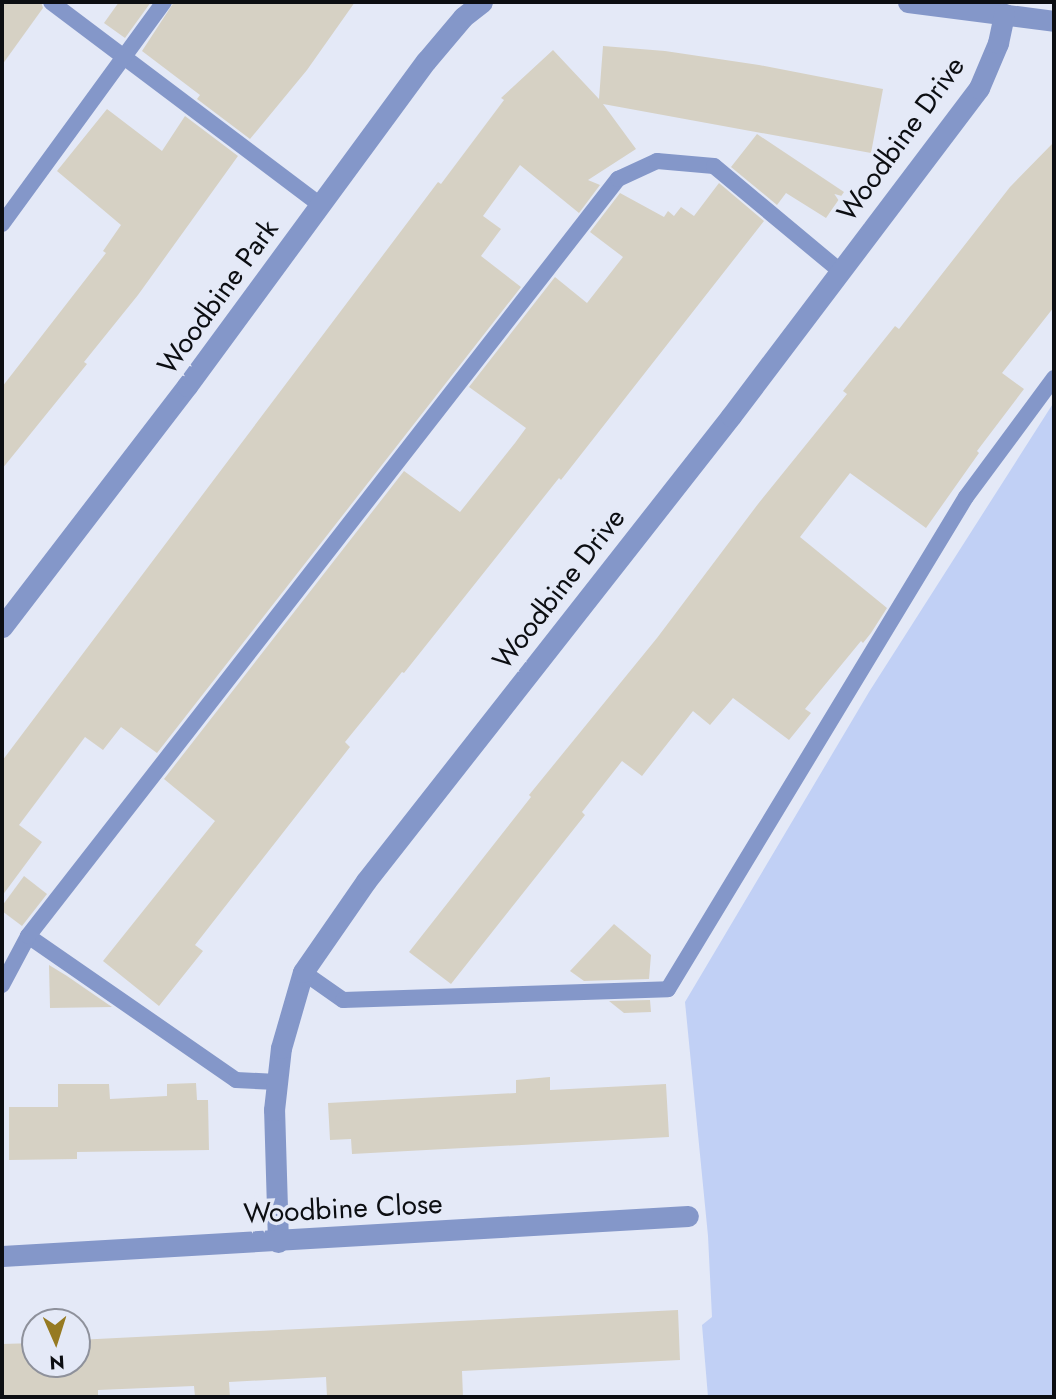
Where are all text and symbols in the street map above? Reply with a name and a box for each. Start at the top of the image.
street label: Woodbine Drive [830,50,972,228]
street label: Woodbine Park [151,213,285,381]
street label: Woodbine Drive [486,502,632,676]
street label: Woodbine Close [243,1187,443,1231]
north arrow [21,1308,91,1378]
text: N [49,1349,65,1376]

